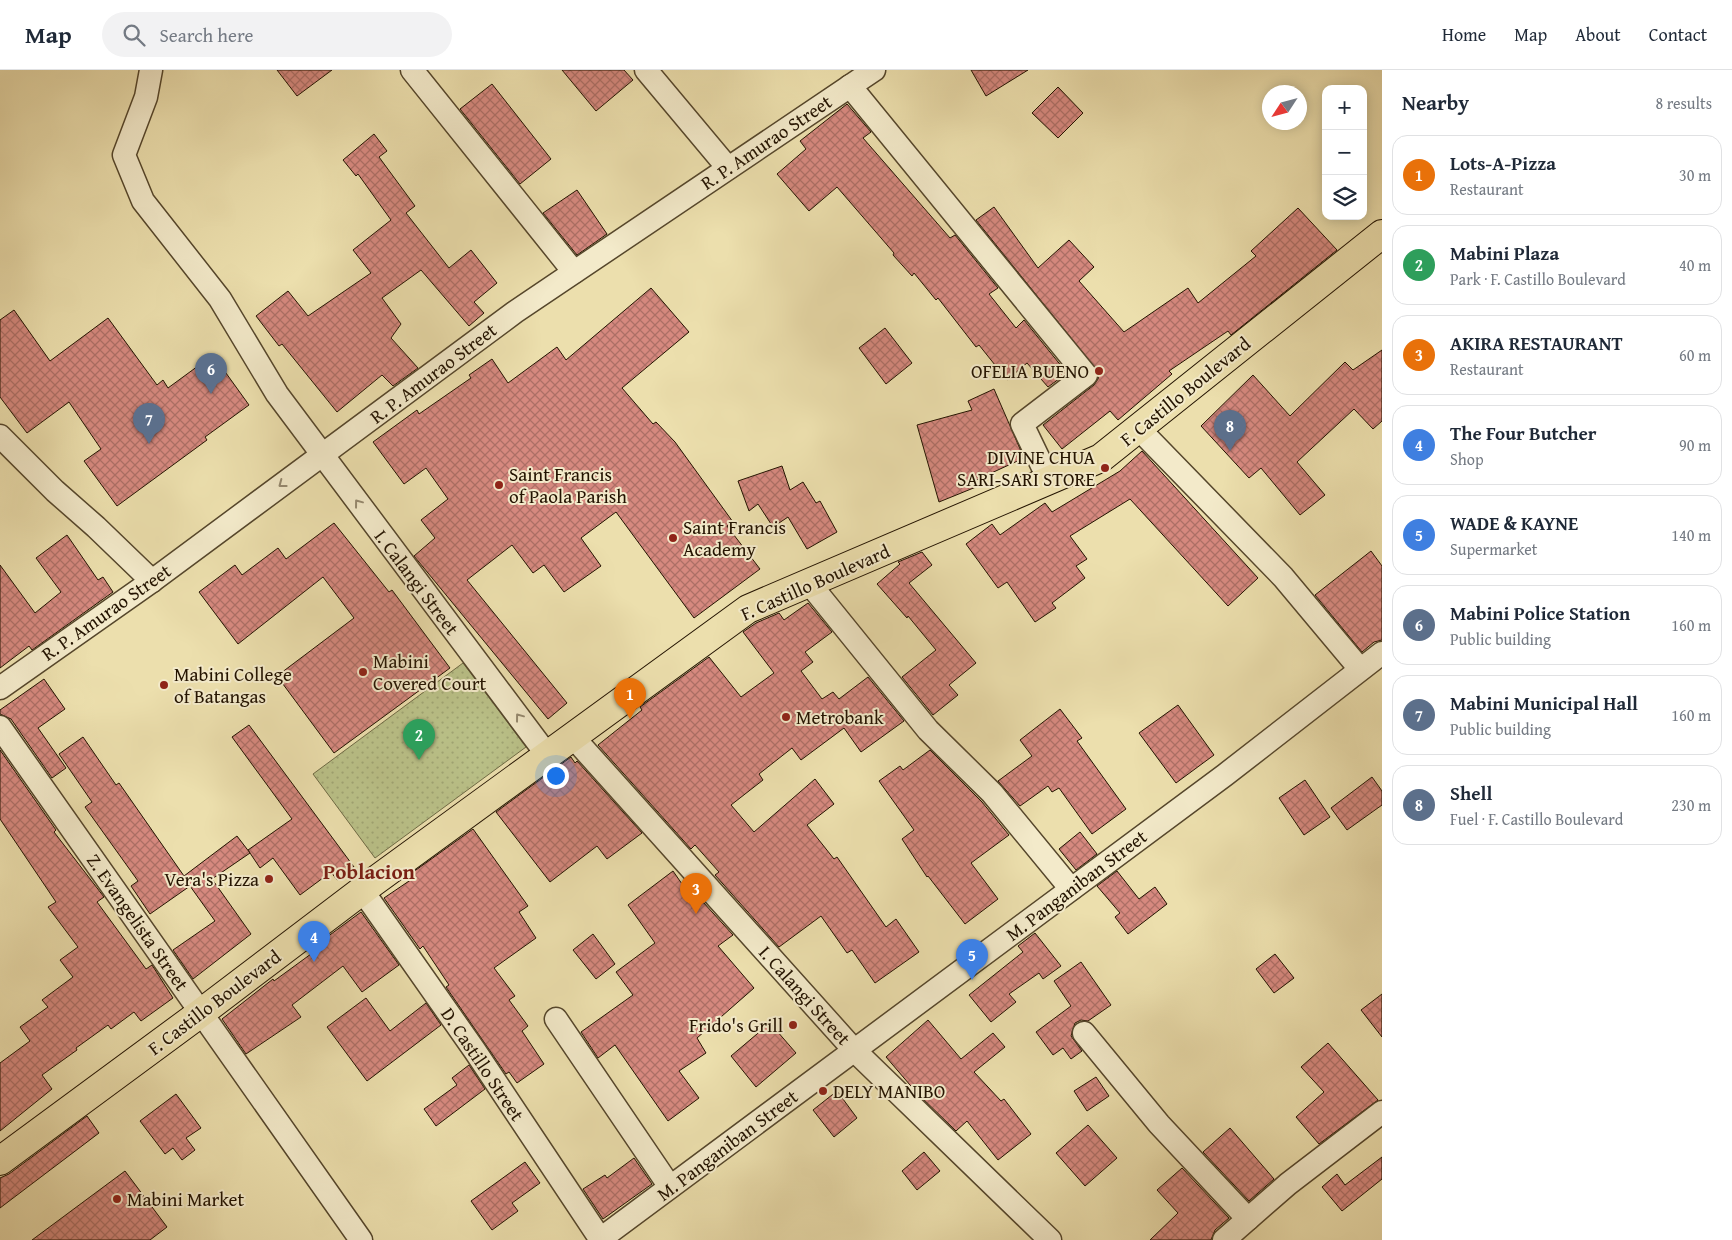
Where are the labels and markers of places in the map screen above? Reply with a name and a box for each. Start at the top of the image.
pin: 6 [195,353,227,394]
place label: OFELIA BUENO [971,357,1089,385]
marker: OFELIA BUENO [1093,365,1105,377]
pin: 7 [133,403,165,444]
pin: 8 [1214,410,1246,451]
place label: DIVINE CHUA SARI-SARI STORE [957,443,1095,493]
place label: Saint Francis of Paola Parish [509,460,627,510]
marker: DIVINE CHUA SARI-SARI STORE [1099,462,1111,474]
marker: Saint Francis of Paola Parish [493,479,505,491]
place label: Saint Francis Academy [683,513,786,563]
marker: Saint Francis Academy [667,532,679,544]
place label: Mabini Covered Court [373,647,486,697]
place label: Mabini College of Batangas [174,660,292,710]
marker: Mabini Covered Court [357,666,369,678]
pin: 1 [614,678,646,719]
marker: Mabini College of Batangas [158,679,170,691]
place label: Metrobank [796,703,884,731]
marker: Metrobank [780,711,792,723]
pin: 2 [403,719,435,760]
place label: Vera's Pizza [164,865,259,893]
marker: Vera's Pizza [263,873,275,885]
pin: 3 [680,873,712,914]
pin: 4 [298,921,330,962]
pin: 5 [956,939,988,980]
place label: Frido's Grill [689,1011,783,1039]
marker: Frido's Grill [787,1019,799,1031]
place label: DELY MANIBO [833,1077,945,1105]
marker: DELY MANIBO [817,1085,829,1097]
place label: Mabini Market [127,1185,244,1213]
marker: Mabini Market [111,1193,123,1205]

